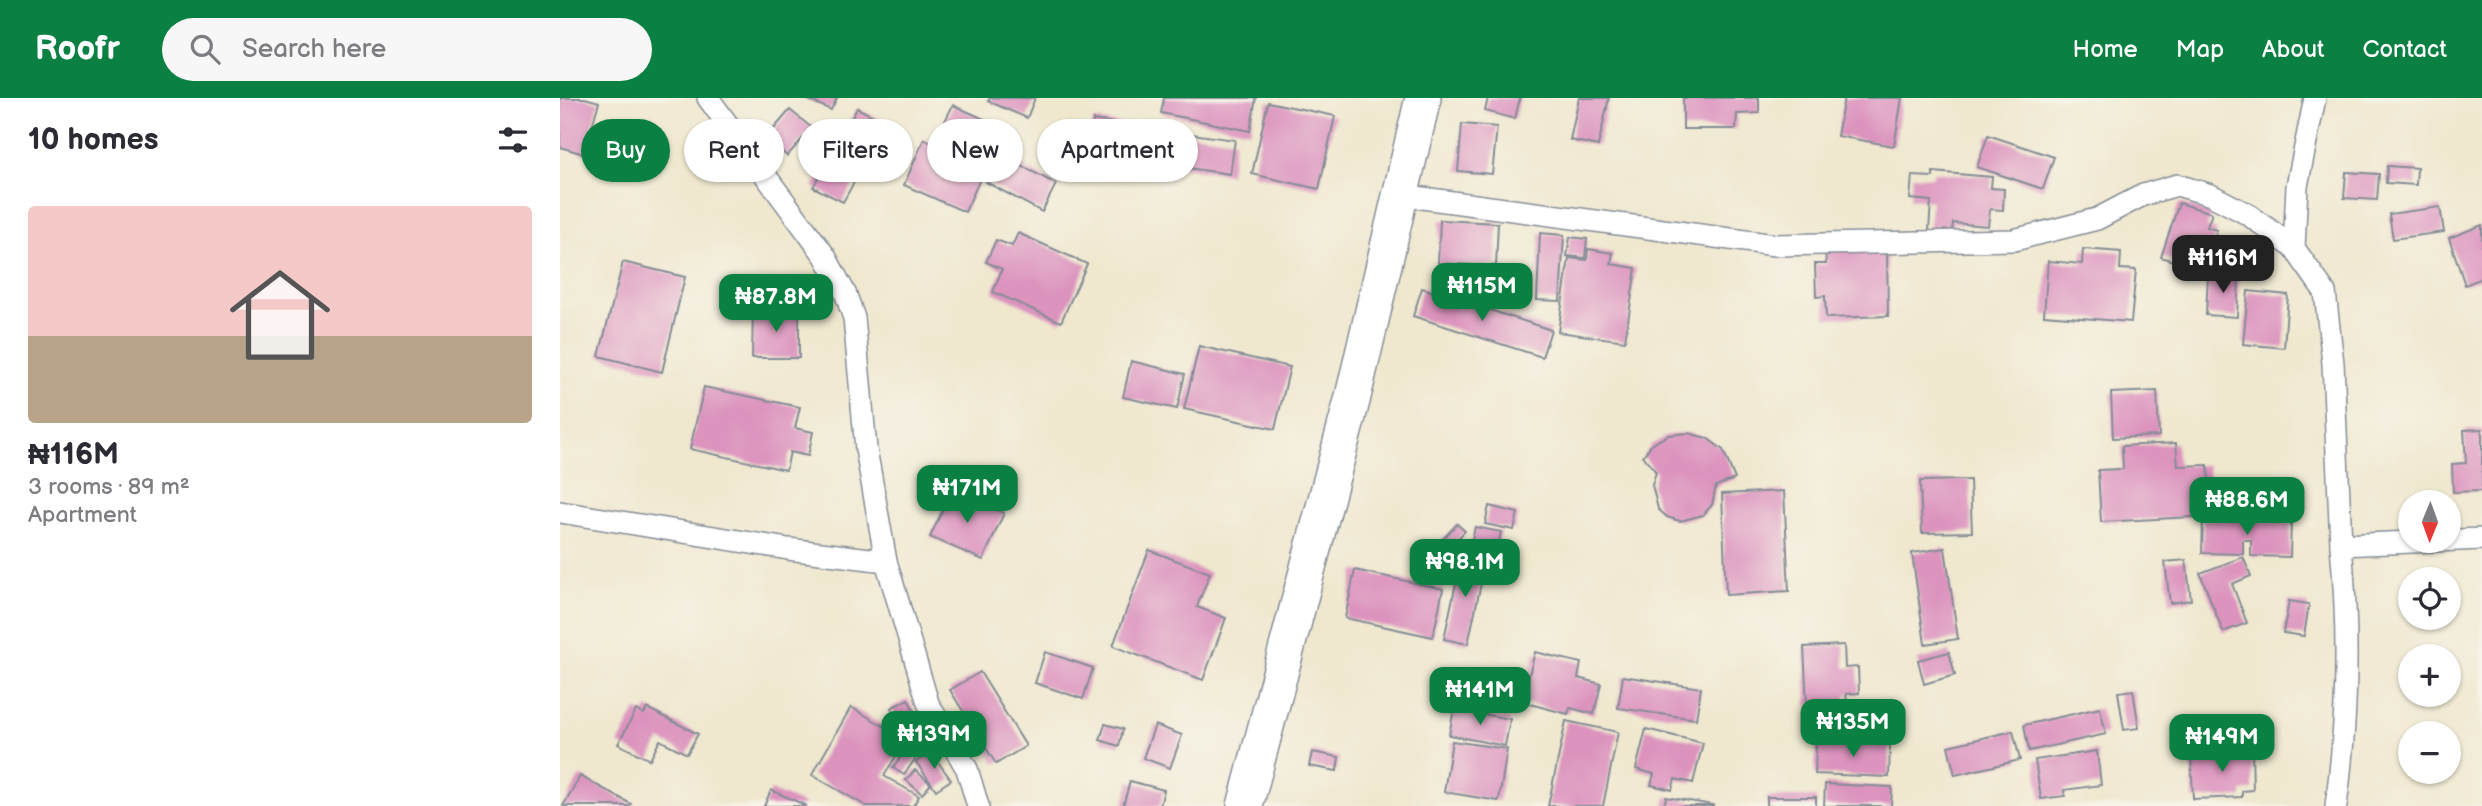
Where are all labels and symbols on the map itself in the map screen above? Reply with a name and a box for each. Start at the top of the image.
pin: ₦116M [2174,236,2272,295]
pin: ₦115M [1433,264,1531,323]
pin: ₦87.8M [719,274,833,334]
pin: ₦171M [918,466,1016,525]
pin: ₦88.6M [2190,478,2304,537]
north arrow [2398,490,2460,553]
pin: ₦98.1M [1408,540,1522,599]
pin: ₦141M [1431,668,1529,727]
pin: ₦135M [1804,700,1902,759]
pin: ₦139M [885,712,983,771]
pin: ₦149M [2173,714,2271,774]

